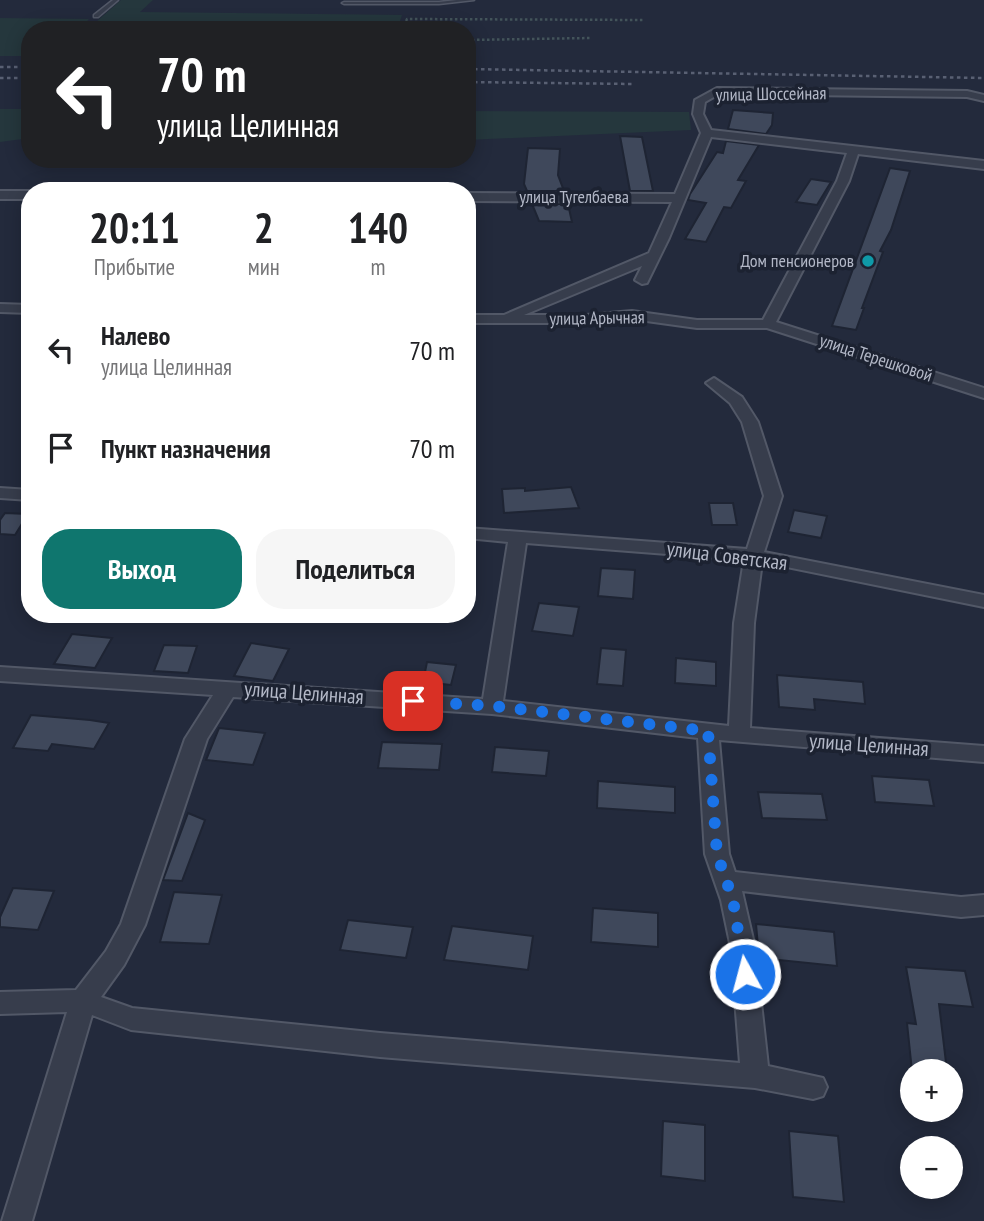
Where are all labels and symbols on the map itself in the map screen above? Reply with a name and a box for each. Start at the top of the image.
street label: улица Шоссейная [715,81,827,106]
street label: улица Тугелбаева [519,185,629,208]
place label: Дом пенсионеров [740,249,854,272]
marker: Дом пенсионеров [860,253,876,269]
street label: улица Арычная [549,305,645,330]
street label: улица Терешковой [817,328,936,387]
street label: улица Советская [665,535,789,576]
pin [383,671,443,731]
street label: улица Целинная [243,675,365,710]
street label: улица Целинная [808,727,930,762]
position arrow [708,937,782,1011]

